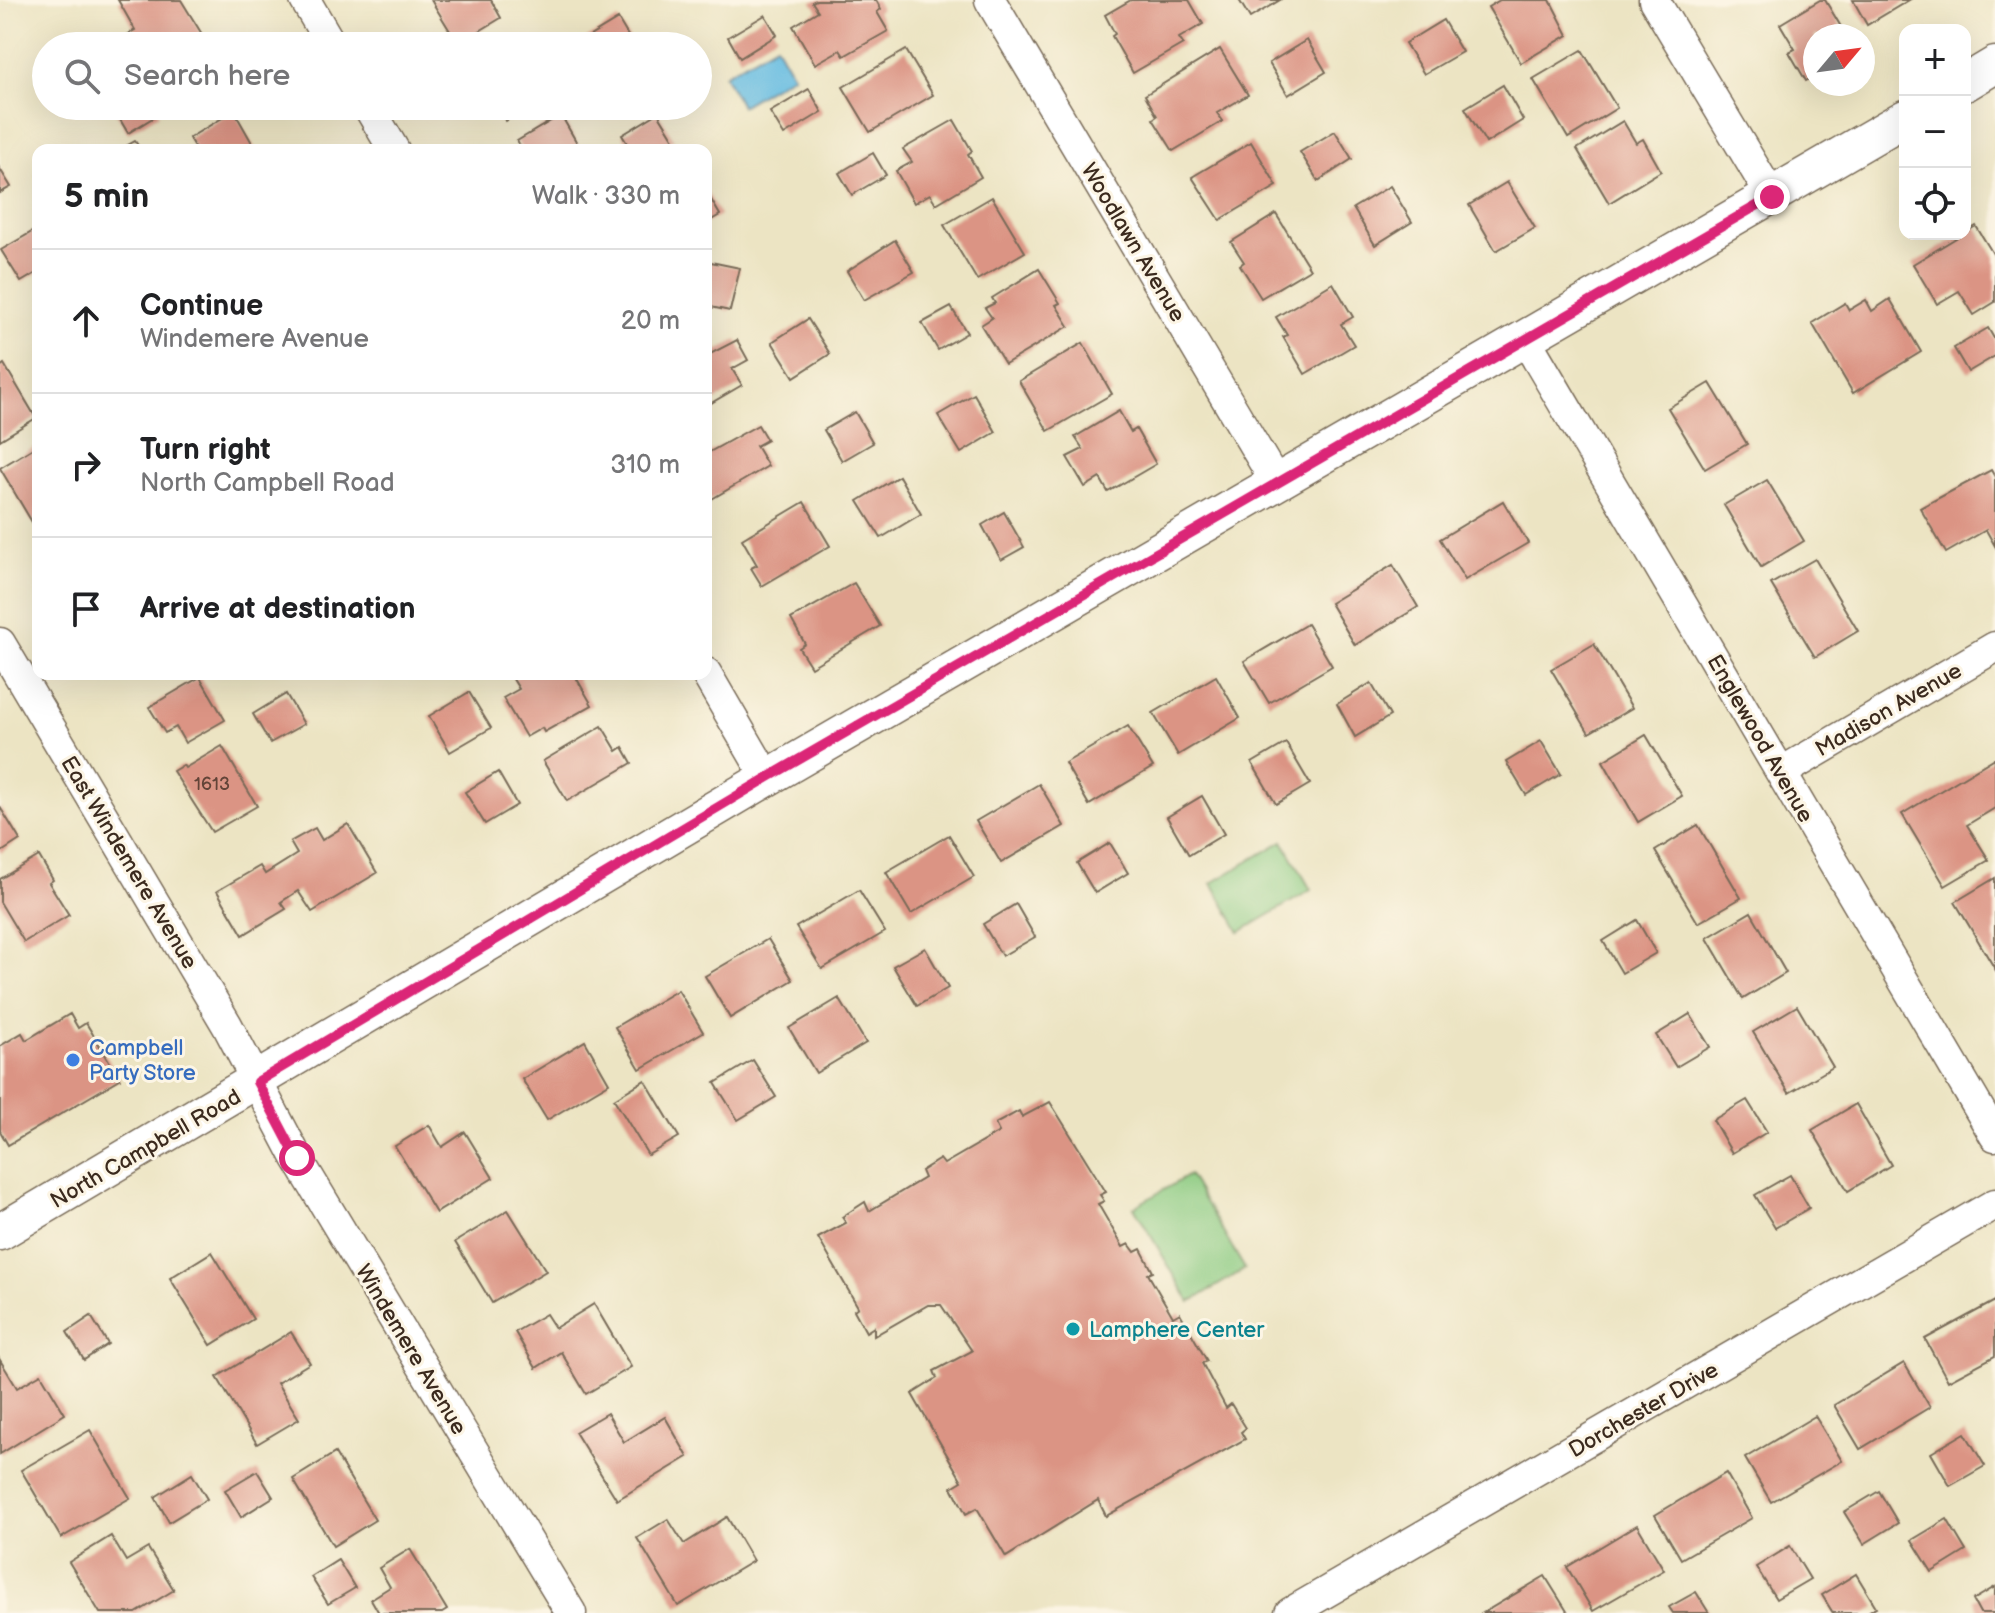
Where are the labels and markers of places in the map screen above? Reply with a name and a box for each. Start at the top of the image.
place label: Campbell Party Store [89,1035,196,1087]
marker: Campbell Party Store [64,1051,82,1069]
place label: Lamphere Center [1089,1317,1265,1344]
marker: Lamphere Center [1064,1320,1082,1338]

